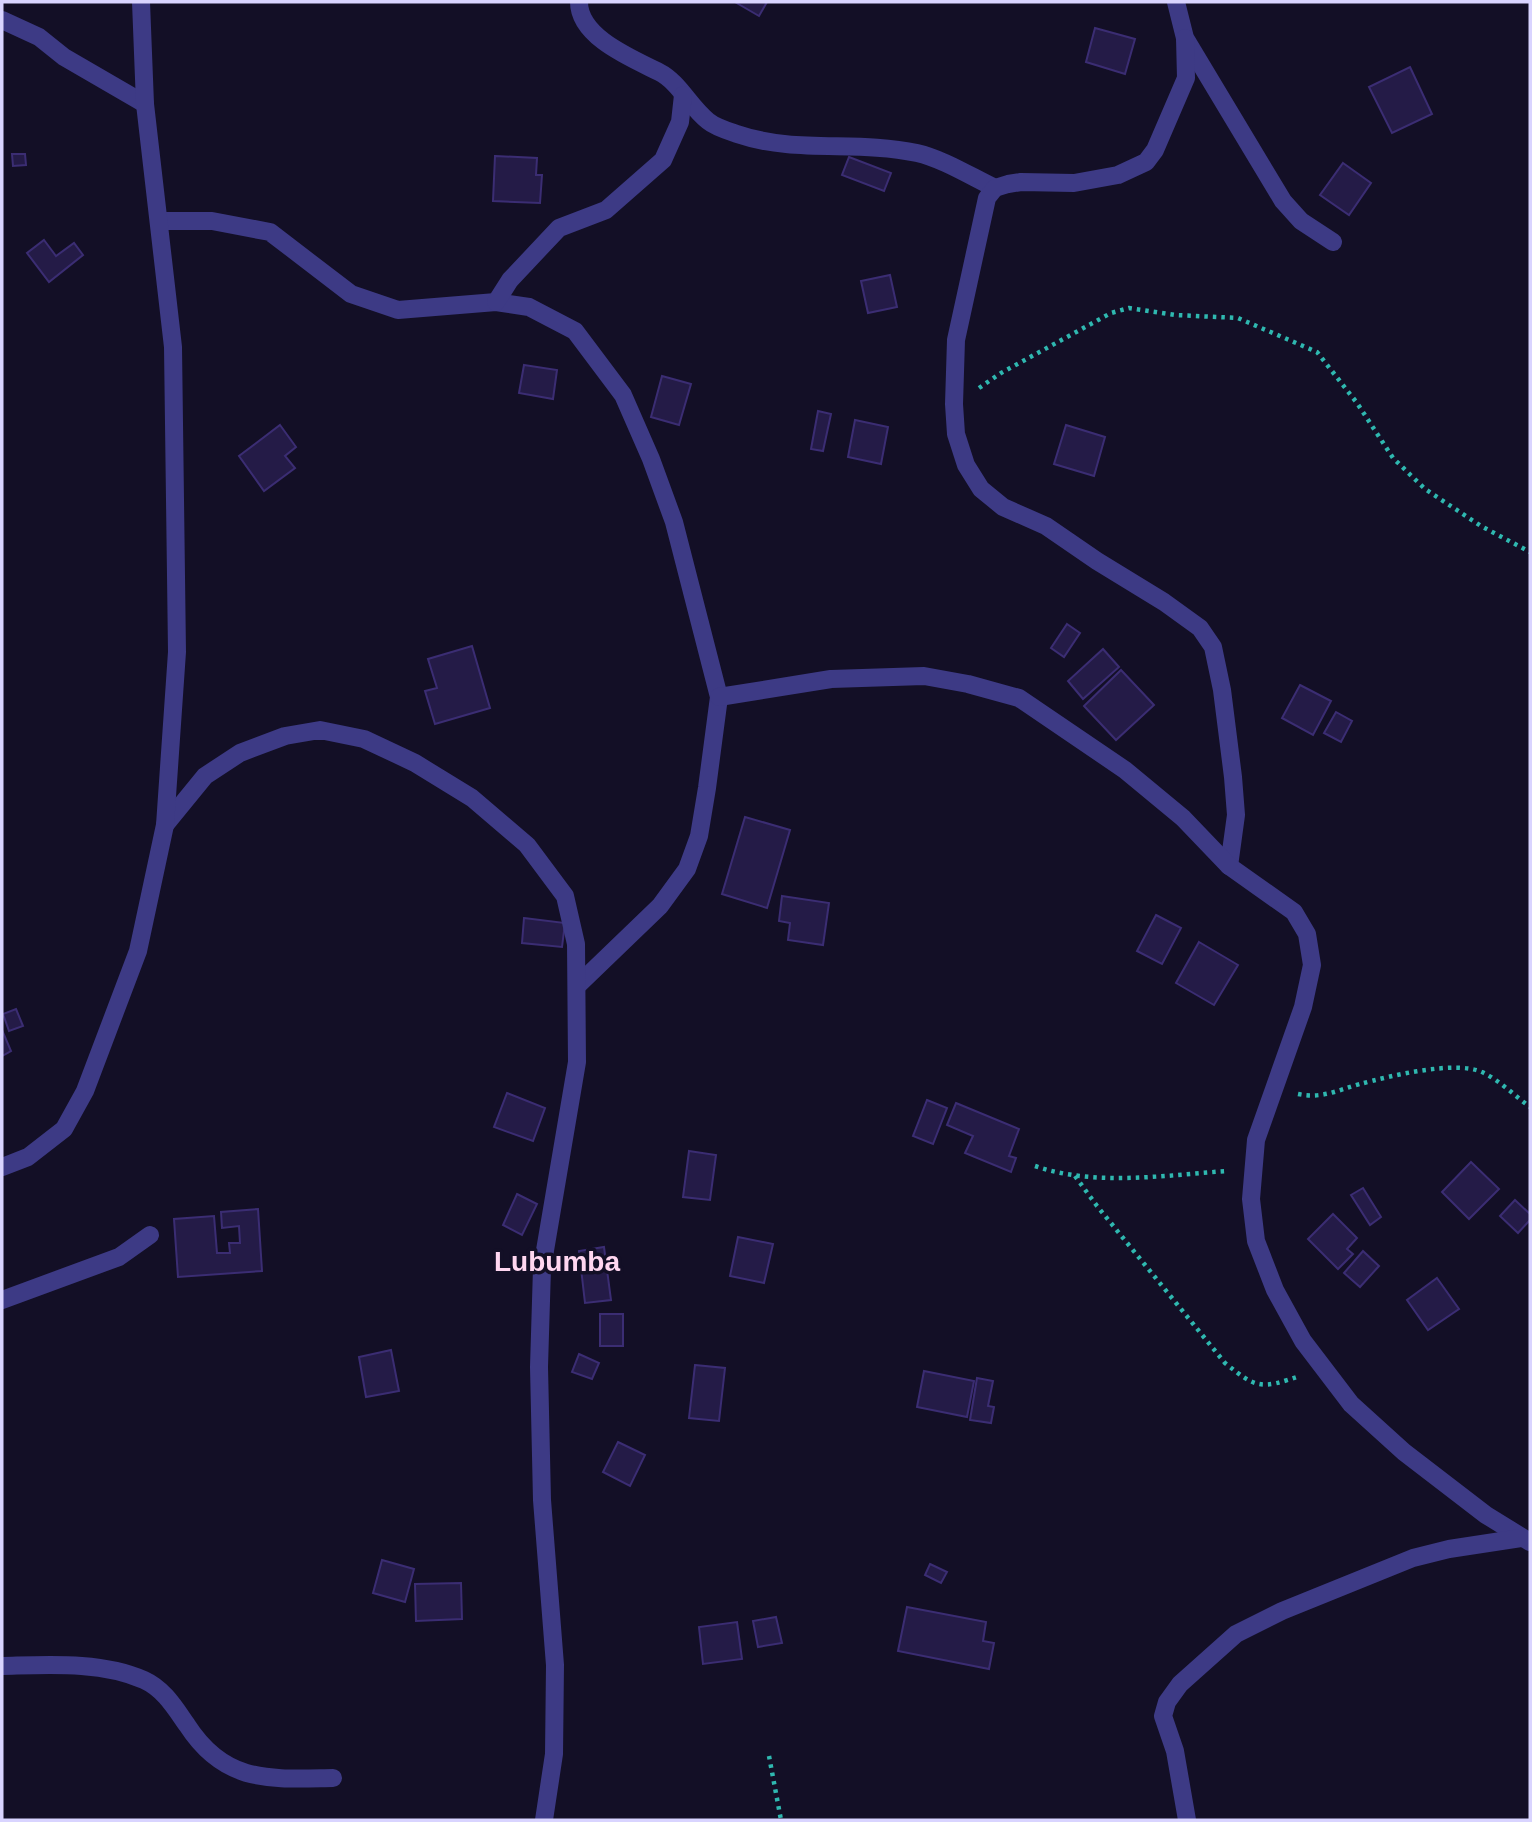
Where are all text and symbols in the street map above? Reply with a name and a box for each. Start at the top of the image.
district label: Lubumba [494,1246,620,1277]

